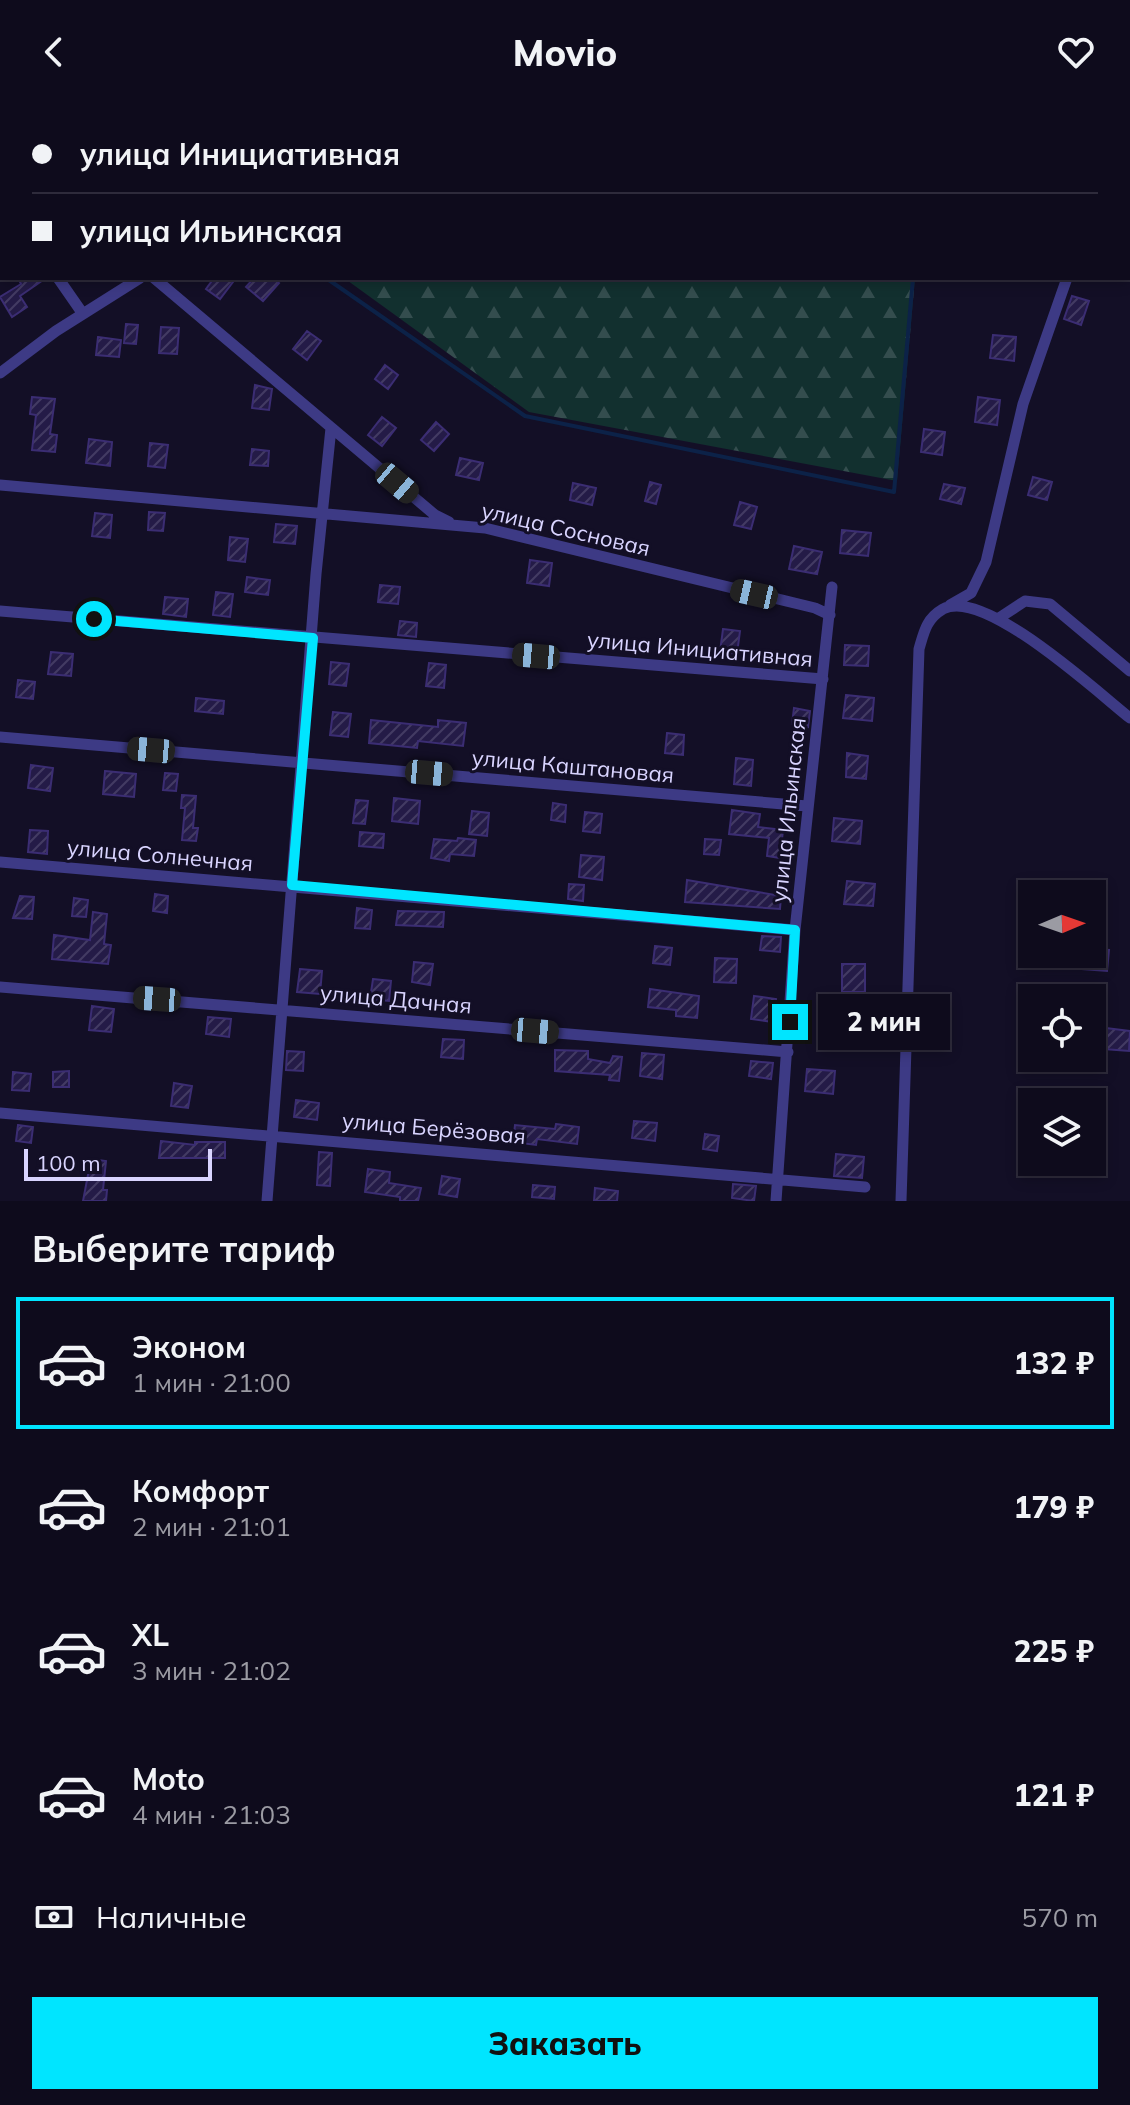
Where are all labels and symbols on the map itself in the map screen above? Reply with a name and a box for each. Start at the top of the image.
car [371,458,423,508]
street label: улица Сосновая [479,496,653,562]
car [728,577,780,611]
route start [76,601,112,637]
street label: улица Инициативная [586,625,814,673]
car [511,642,561,670]
street label: улица Ильинская [764,716,812,904]
car [126,736,176,764]
street label: улица Каштановая [471,743,675,789]
car [404,759,454,787]
street label: улица Солнечная [66,833,254,877]
north arrow [1018,880,1106,968]
street label: улица Дачная [319,978,473,1020]
car [132,985,182,1013]
callout: 2 мин [818,994,950,1050]
route end [772,1004,808,1040]
car [510,1017,560,1045]
street label: улица Берёзовая [341,1106,527,1150]
scale bar [24,1145,212,1181]

